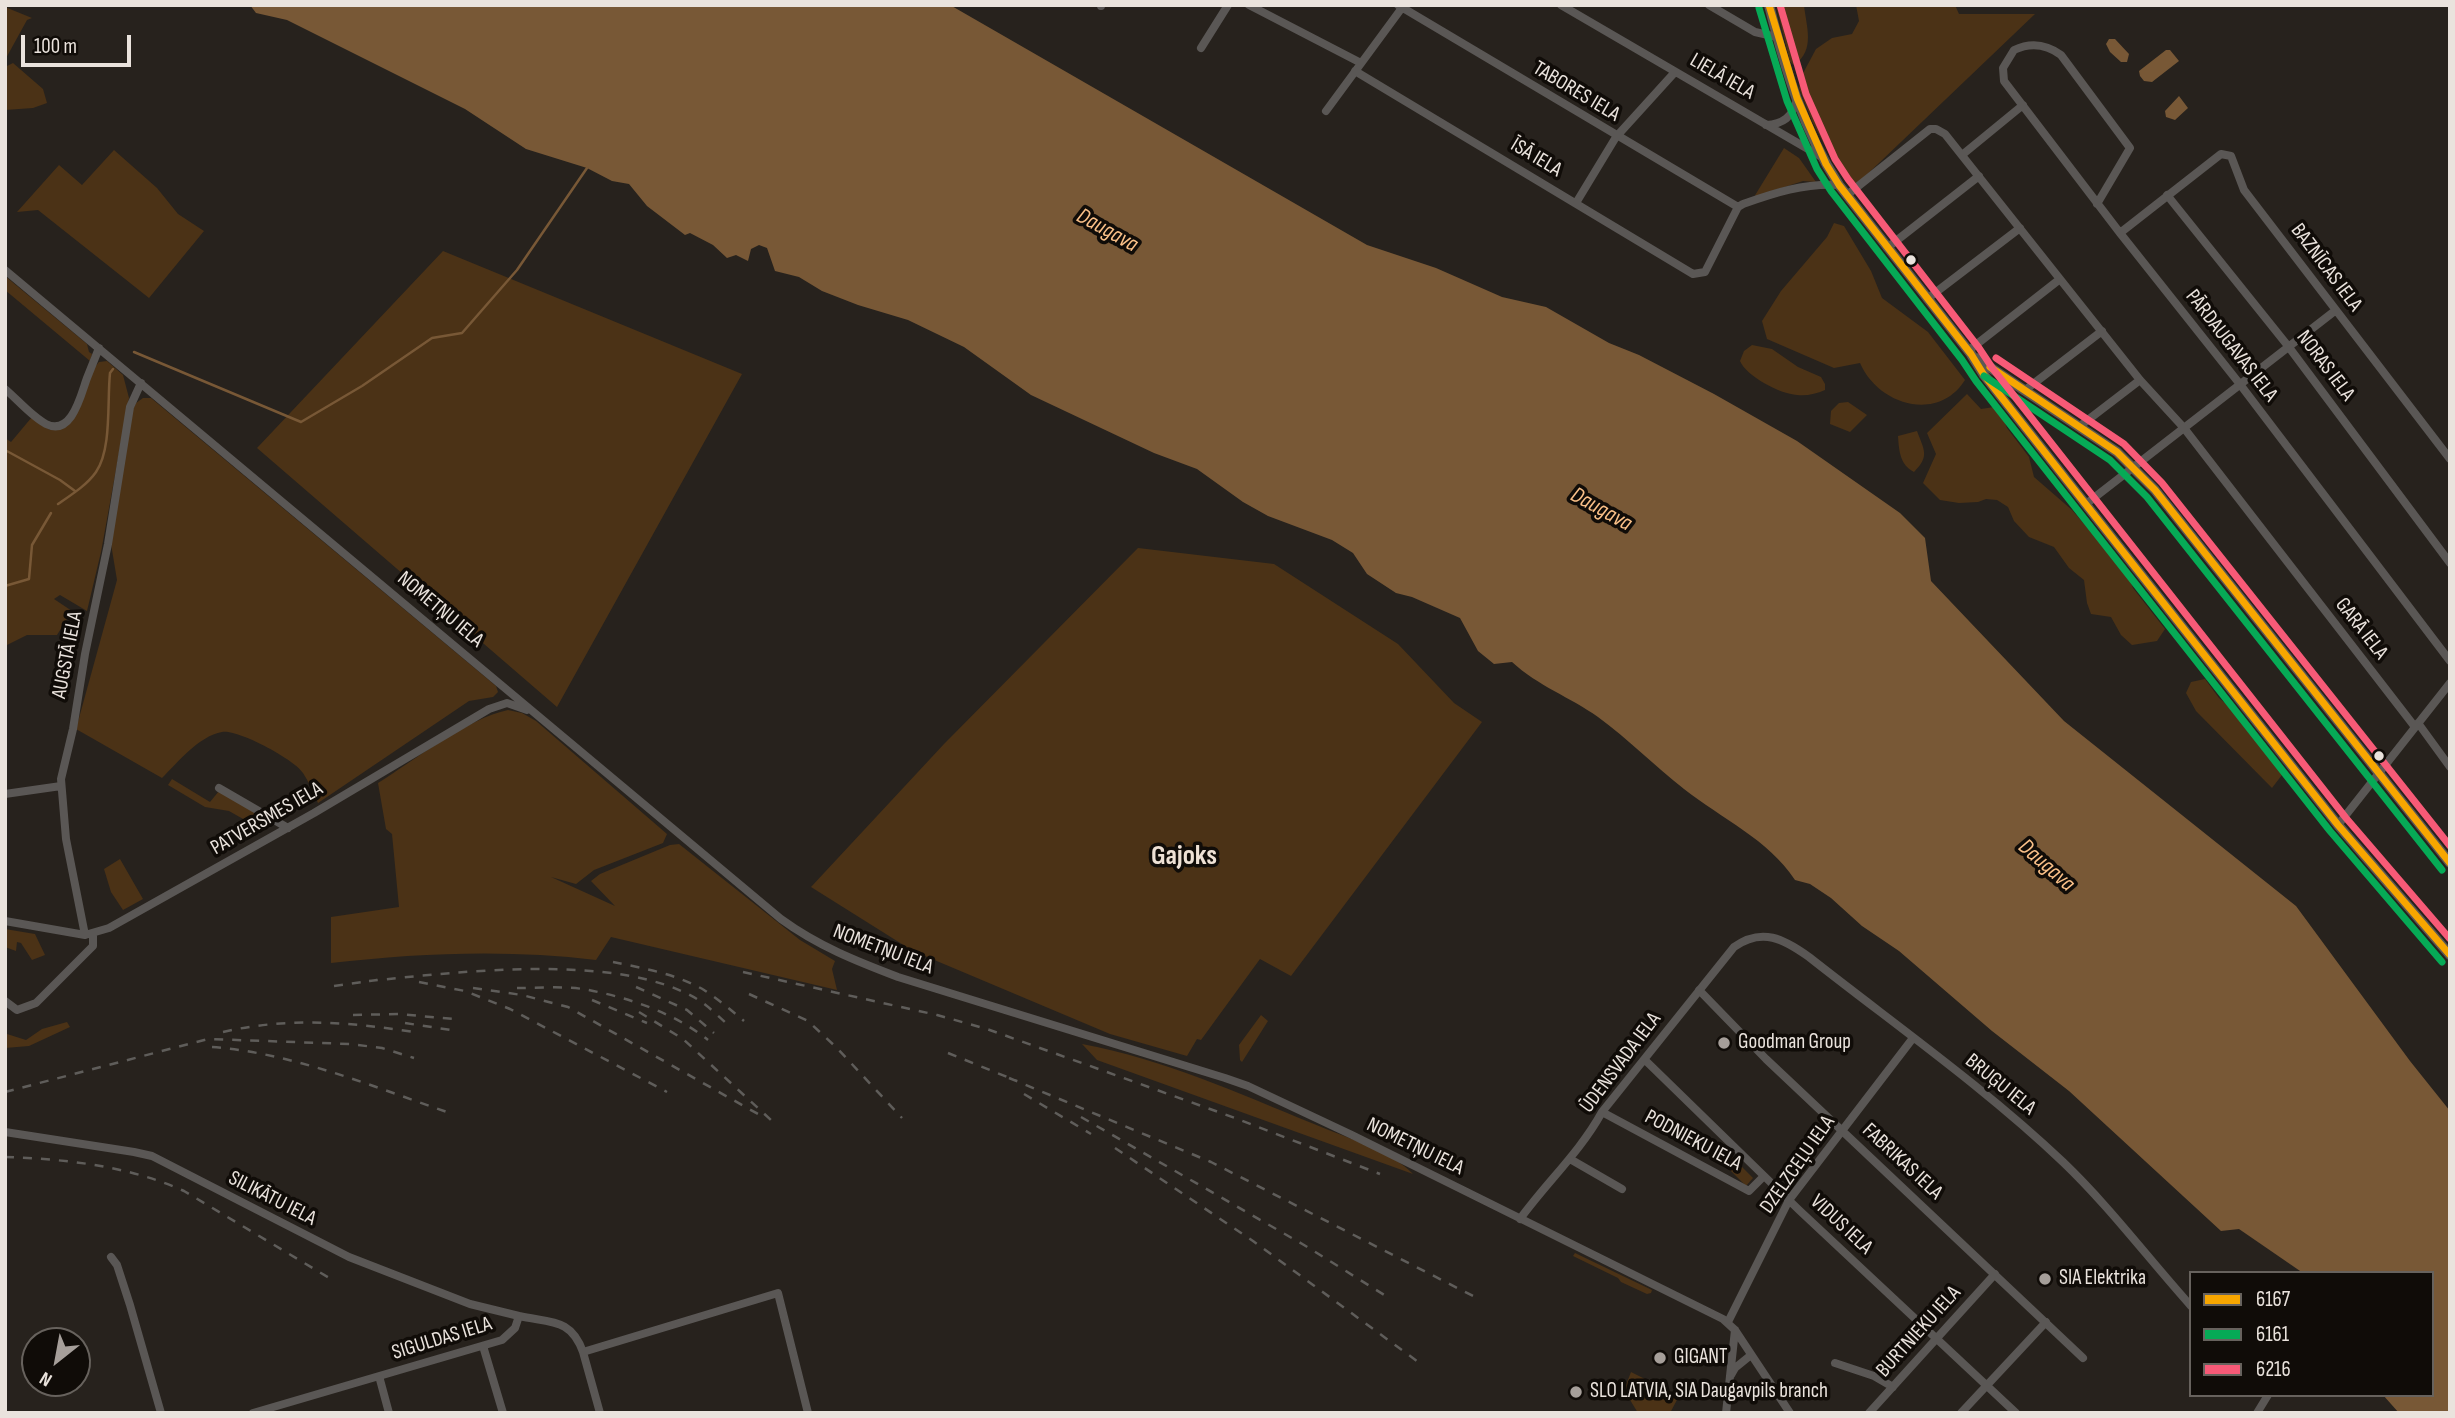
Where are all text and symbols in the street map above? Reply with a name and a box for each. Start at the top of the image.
scale bar [24,21,135,65]
text: 100 m [34,34,77,59]
street label: LIELĀ IELA [1685,48,1759,106]
street label: TABORES IELA [1528,56,1624,128]
street label: ĪSĀ IELA [1506,133,1566,183]
water label: Daugava [1071,203,1143,259]
street label: BAZNĪCAS IELA [2285,219,2367,317]
unlabelled marker [1904,253,1918,267]
street label: PĀRDAUGAVAS IELA [2179,285,2283,407]
street label: NORAS IELA [2290,326,2360,406]
water label: Daugava [1565,482,1637,538]
street label: NOMETŅU IELA [392,567,488,653]
street label: GARĀ IELA [2329,593,2393,665]
street label: AUGSTĀ IELA [47,609,89,701]
unlabelled marker [2372,749,2386,763]
street label: PATVERSMES IELA [206,777,328,861]
water label: Daugava [2012,834,2080,898]
district label: Gajoks [1151,840,1217,874]
street label: NOMETŅU IELA [829,919,937,981]
street label: ŪDENSVADA IELA [1575,1008,1667,1118]
place label: Goodman Group [1738,1030,1851,1056]
marker: Goodman Group [1716,1035,1732,1051]
street label: BRUĢU IELA [1960,1049,2040,1121]
street label: PODNIEKU IELA [1640,1105,1746,1177]
street label: DZELZCEĻU IELA [1755,1111,1841,1219]
street label: NOMETŅU IELA [1362,1113,1468,1181]
street label: FABRIKAS IELA [1857,1118,1947,1206]
street label: SILIKĀTU IELA [224,1166,320,1232]
street label: VIDUS IELA [1804,1190,1878,1260]
place label: SIA Elektrika [2059,1266,2146,1292]
marker: SIA Elektrika [2037,1271,2053,1287]
legend [2189,1271,2434,1397]
street label: BURTNIEKU IELA [1871,1281,1967,1383]
text: 6167 [2256,1287,2290,1312]
street label: SIGULDAS IELA [389,1312,495,1366]
text: 6161 [2256,1322,2289,1347]
north arrow [21,1327,91,1397]
place label: GIGANT [1674,1345,1728,1371]
marker: GIGANT [1652,1350,1668,1366]
text: 6216 [2256,1357,2291,1382]
text: N [36,1366,56,1391]
place label: SLO LATVIA, SIA Daugavpils branch [1590,1379,1828,1405]
marker: SLO LATVIA, SIA Daugavpils branch [1568,1384,1584,1400]

